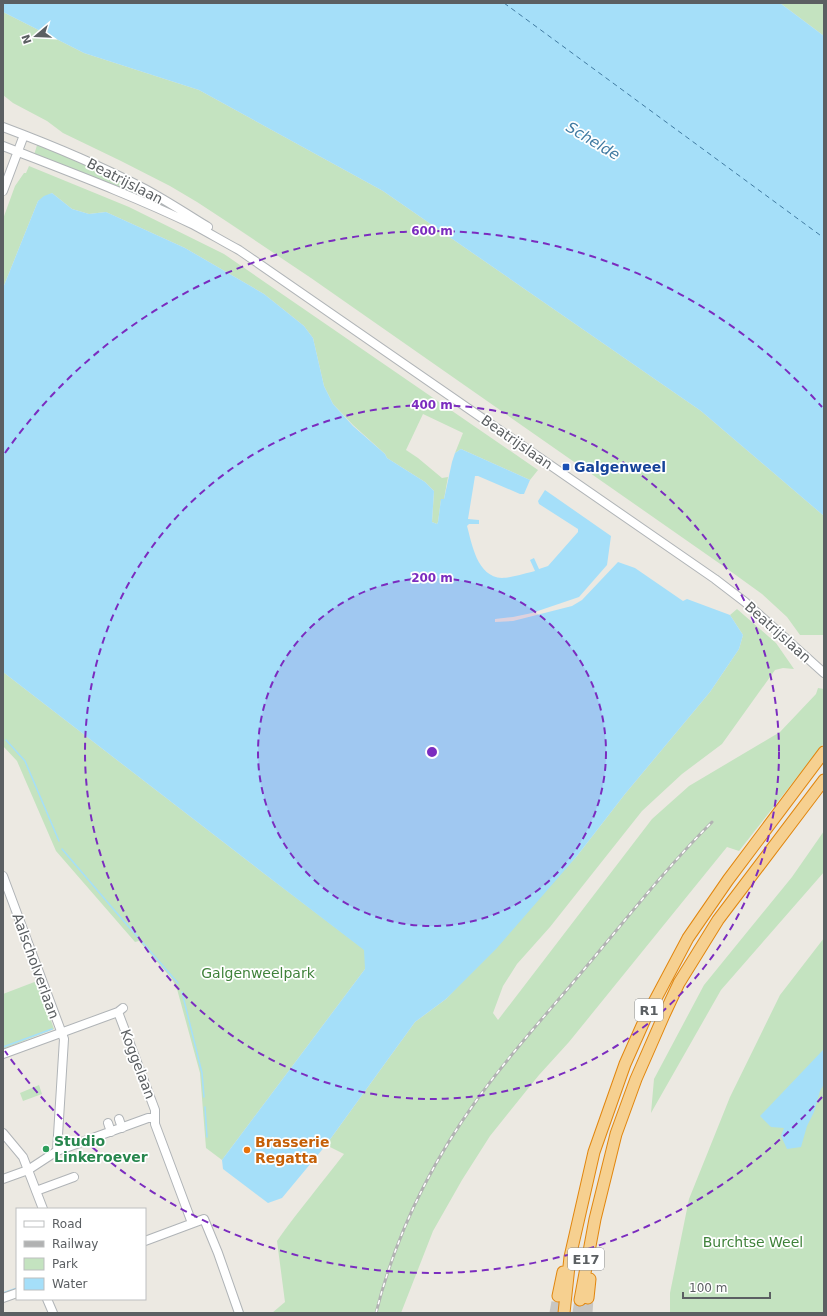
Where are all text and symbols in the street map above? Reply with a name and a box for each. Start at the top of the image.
north arrow [16,16,56,56]
text: N [19,33,35,46]
water label: Schelde [563,118,623,164]
street label: Beatrijslaan [84,155,166,207]
text: 600 m [411,224,453,238]
text: 400 m [411,398,453,412]
street label: Beatrijslaan [478,412,556,472]
place label: Galgenweel [574,459,666,475]
marker: Galgenweel [561,462,571,472]
text: 200 m [411,571,453,585]
street label: Beatrijslaan [742,598,814,666]
centre of rings [425,745,439,759]
street label: Aalscholverlaan [10,911,62,1021]
park label: Galgenweelpark [201,965,316,981]
road number: R1 [635,999,663,1021]
street label: Koggelaan [117,1027,159,1101]
place label: Studio Linkeroever [54,1133,148,1165]
place label: Brasserie Regatta [255,1134,329,1166]
marker: Studio Linkeroever [41,1144,51,1154]
marker: Brasserie Regatta [242,1145,252,1155]
legend [16,1208,146,1300]
text: Road [52,1217,82,1231]
park label: Burchtse Weel [703,1234,803,1250]
text: Railway [52,1237,98,1251]
road number: E17 [568,1248,604,1270]
text: Park [52,1257,78,1271]
scale bar [683,1274,770,1300]
text: Water [52,1277,88,1291]
text: 100 m [689,1281,727,1295]

